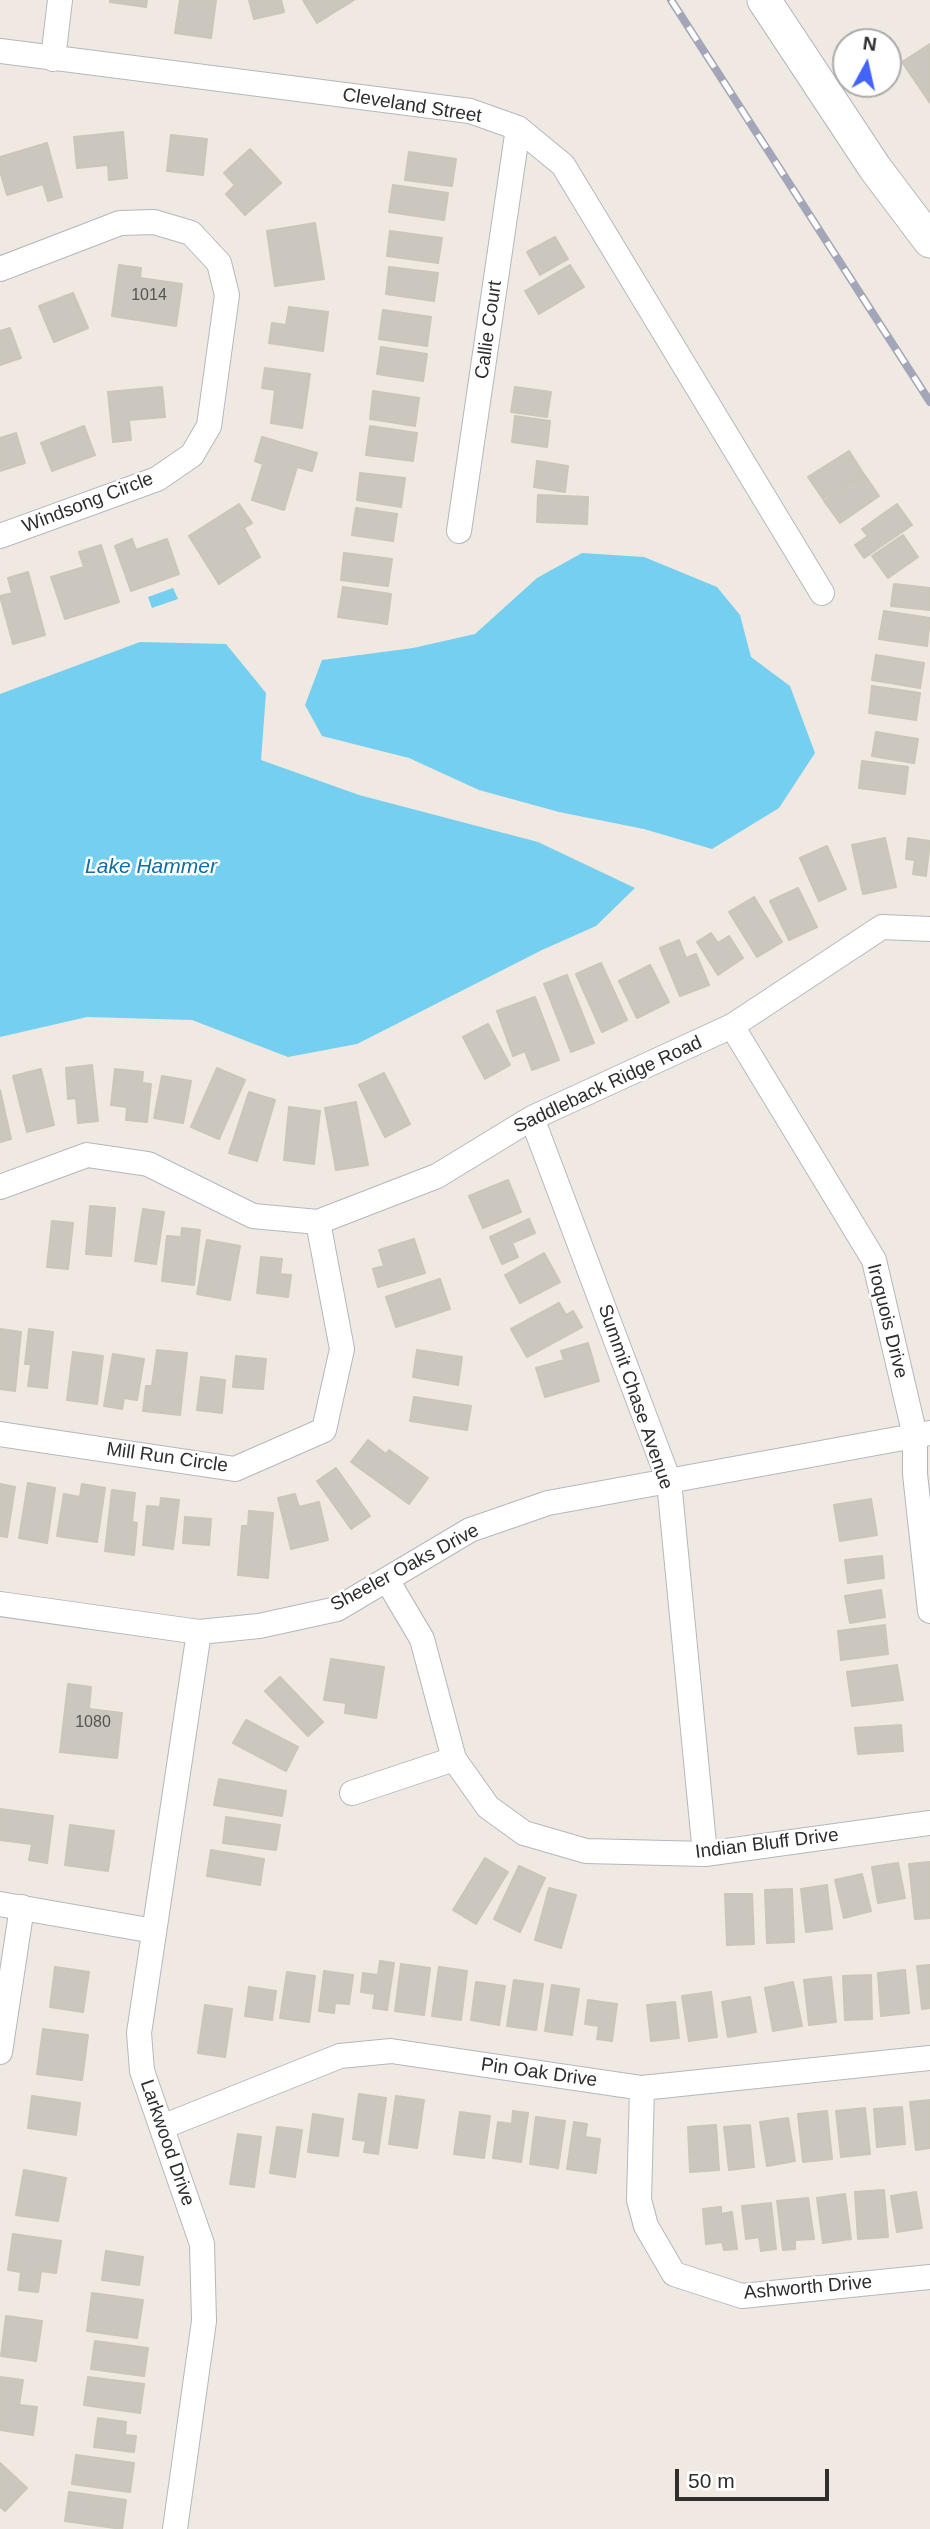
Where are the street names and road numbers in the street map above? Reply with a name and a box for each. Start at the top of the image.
street label: Cleveland Street [341,84,483,128]
street label: Callie Court [471,279,507,381]
street label: Windsong Circle [19,468,157,538]
street label: Saddleback Ridge Road [510,1031,706,1139]
street label: Iroquois Drive [862,1261,912,1381]
street label: Summit Chase Avenue [593,1302,677,1492]
street label: Mill Run Circle [105,1438,229,1478]
street label: Sheeler Oaks Drive [327,1519,483,1617]
street label: Indian Bluff Drive [694,1824,840,1864]
street label: Pin Oak Drive [479,2054,599,2092]
street label: Larkwood Drive [135,2077,199,2209]
street label: Ashworth Drive [743,2271,873,2305]

